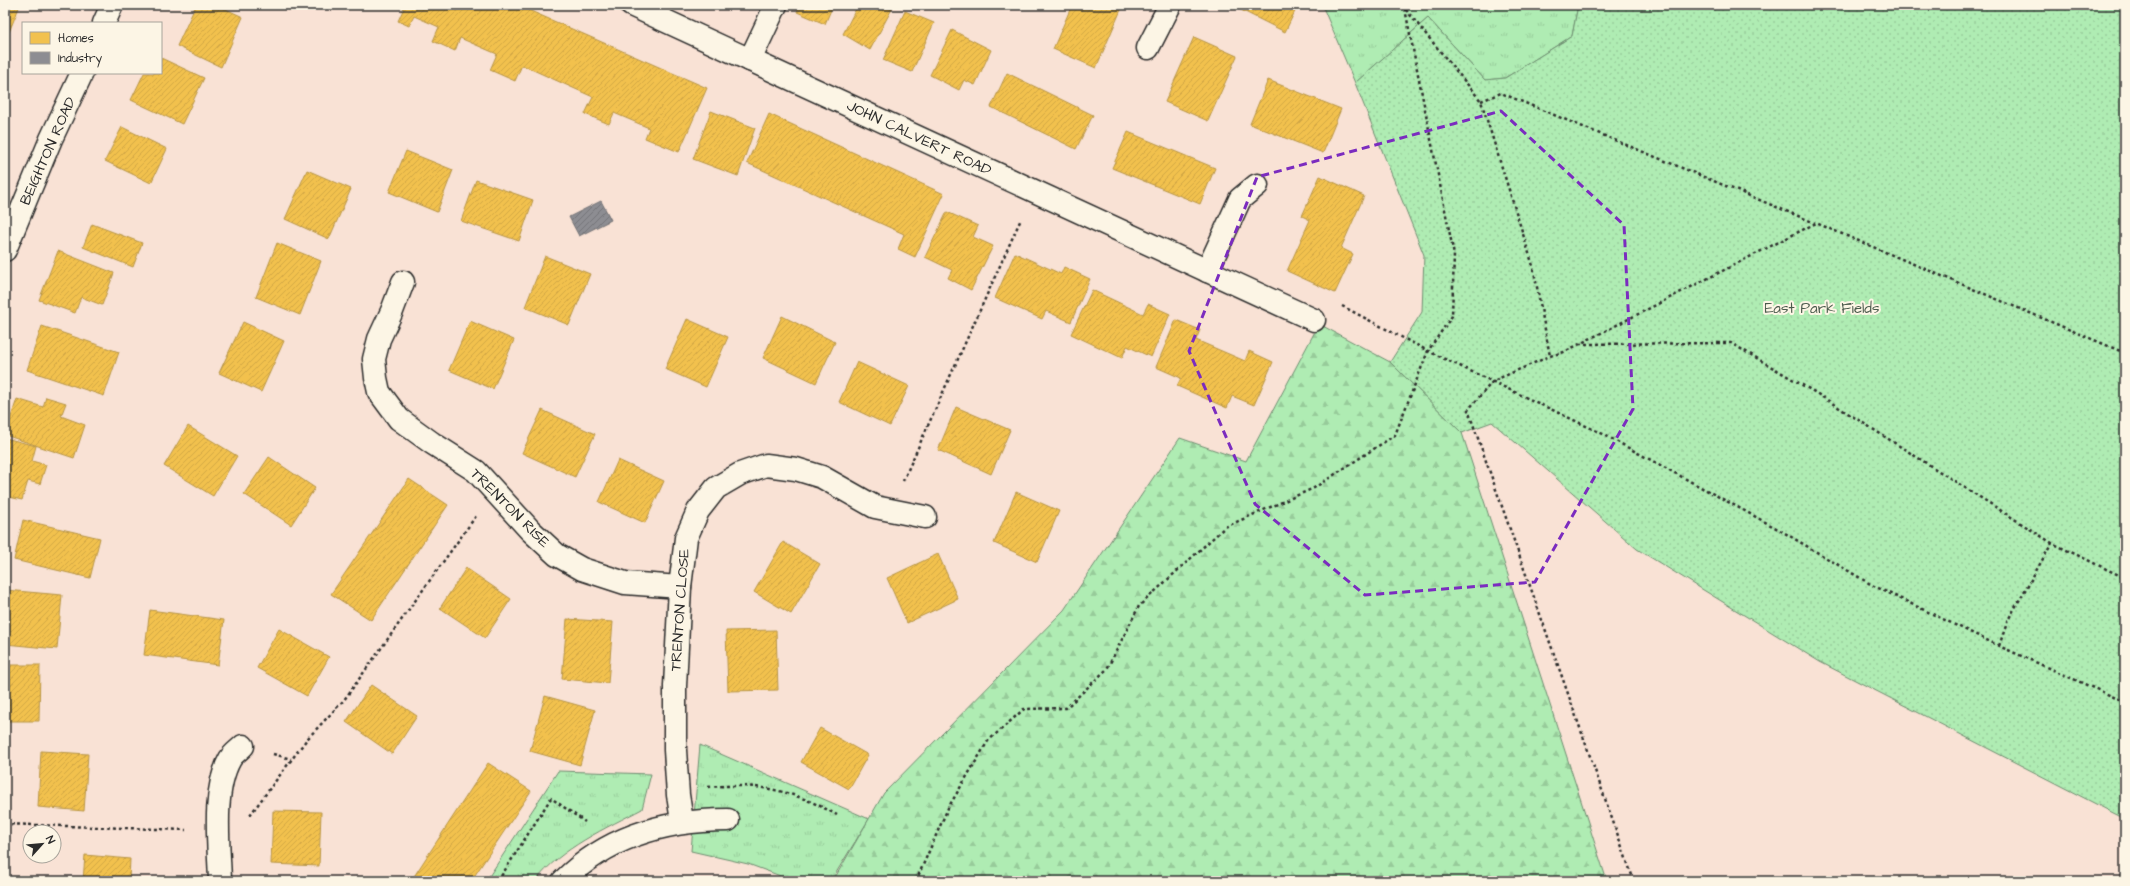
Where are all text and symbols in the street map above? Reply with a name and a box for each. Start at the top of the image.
legend [22,22,162,74]
text: Homes [58,30,94,47]
text: Industry [58,50,103,68]
street label: BEIGHTON ROAD [15,93,81,208]
street label: JOHN CALVERT ROAD [843,95,995,181]
park label: East Park Fields [1764,298,1880,319]
street label: TRENTON RISE [466,464,554,552]
street label: TRENTON CLOSE [665,548,695,672]
north arrow [22,824,62,864]
text: N [42,833,59,846]

